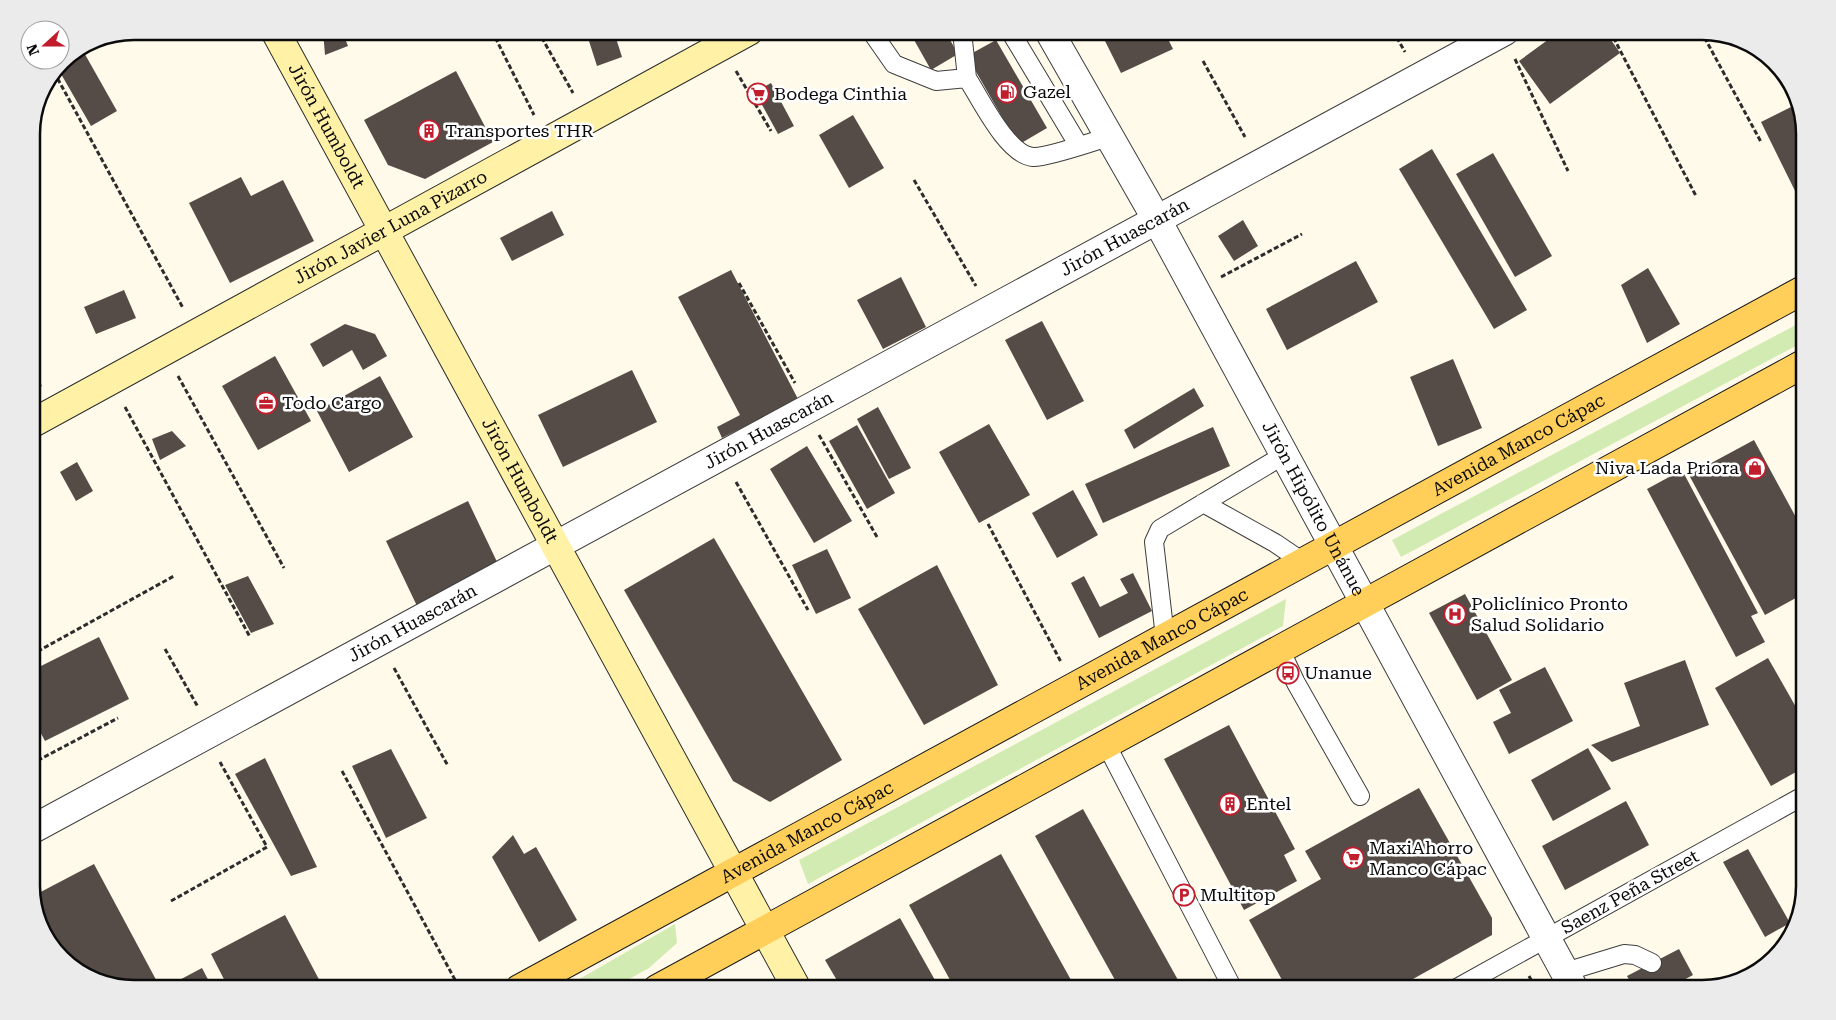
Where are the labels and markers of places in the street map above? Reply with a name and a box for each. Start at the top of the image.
fuel station icon: Gazel [995,80,1019,104]
place label: Gazel [1023,81,1071,102]
supermarket icon: Bodega Cinthia [746,82,770,106]
place label: Bodega Cinthia [774,83,907,104]
building icon: Transportes THR [417,119,441,143]
place label: Transportes THR [445,120,594,141]
office icon: Todo Cargo [254,391,278,415]
place label: Todo Cargo [282,392,382,413]
shop icon: Niva Lada Priora [1743,456,1767,480]
place label: Niva Lada Priora [1595,457,1739,478]
place label: Policlínico Pronto Salud Solidario [1471,593,1628,635]
hospital icon: Policlínico Pronto Salud Solidario [1443,602,1467,626]
bus stop icon: Unanue [1276,661,1300,685]
place label: Unanue [1304,662,1372,683]
building icon: Entel [1218,792,1242,816]
place label: Entel [1246,793,1291,814]
place label: MaxiAhorro Manco Cápac [1369,837,1487,879]
supermarket icon: MaxiAhorro Manco Cápac [1341,846,1365,870]
parking icon: Multitop [1172,883,1196,907]
place label: Multitop [1200,884,1276,905]

